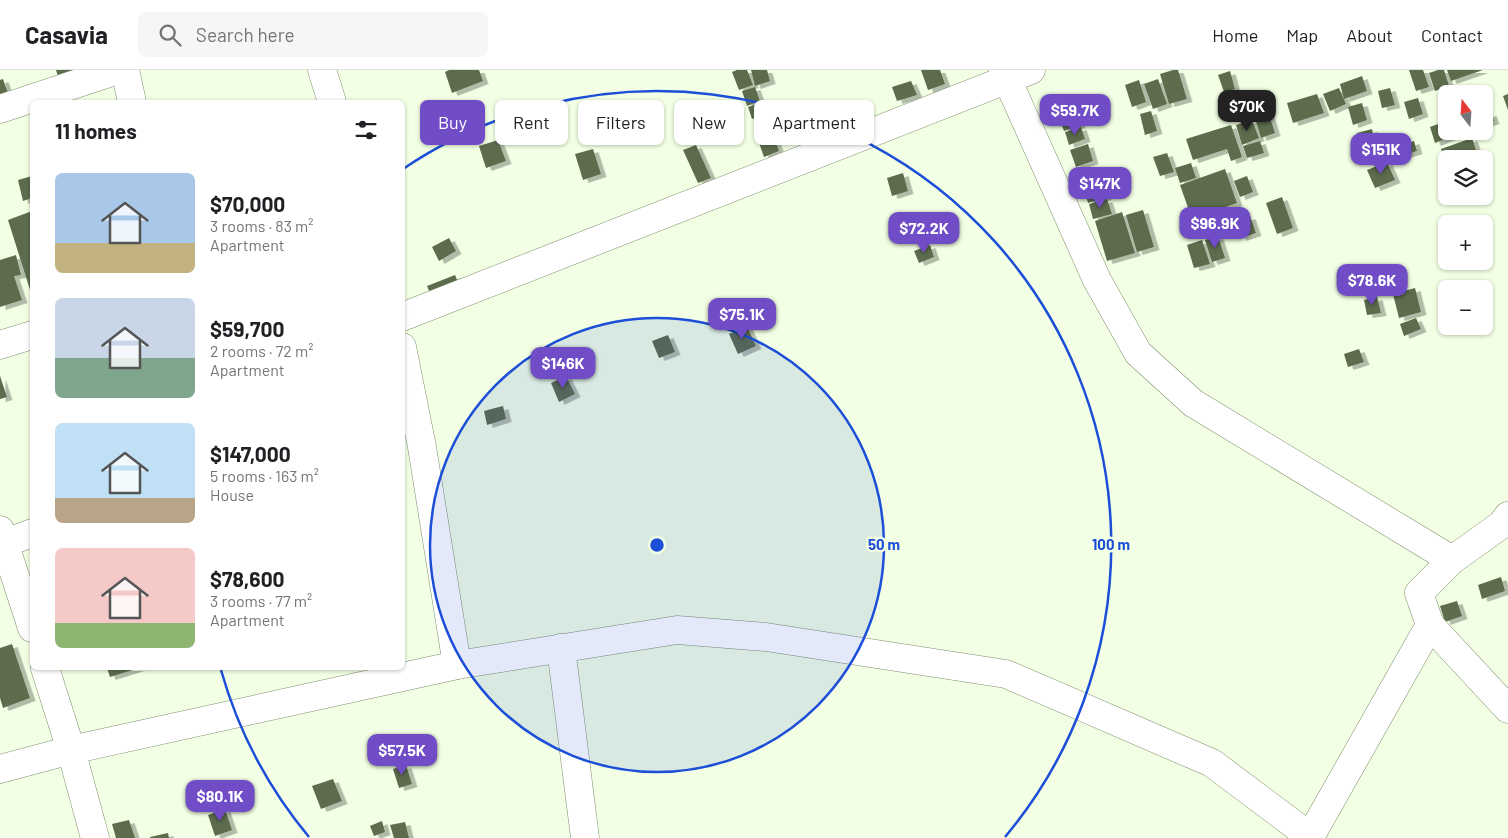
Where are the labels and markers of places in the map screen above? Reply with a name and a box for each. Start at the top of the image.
pin: $70K [1217,90,1277,132]
pin: $59.7K [1034,93,1116,136]
pin: $151K [1346,132,1416,175]
pin: $147K [1065,166,1135,209]
pin: $96.9K [1174,206,1256,249]
pin: $72.2K [883,212,965,254]
pin: $78.6K [1331,264,1413,306]
pin: $75.1K [701,298,783,340]
pin: $146K [528,346,598,389]
centre of rings [648,536,666,554]
pin: $57.5K [361,734,443,776]
pin: $80.1K [179,780,261,822]

